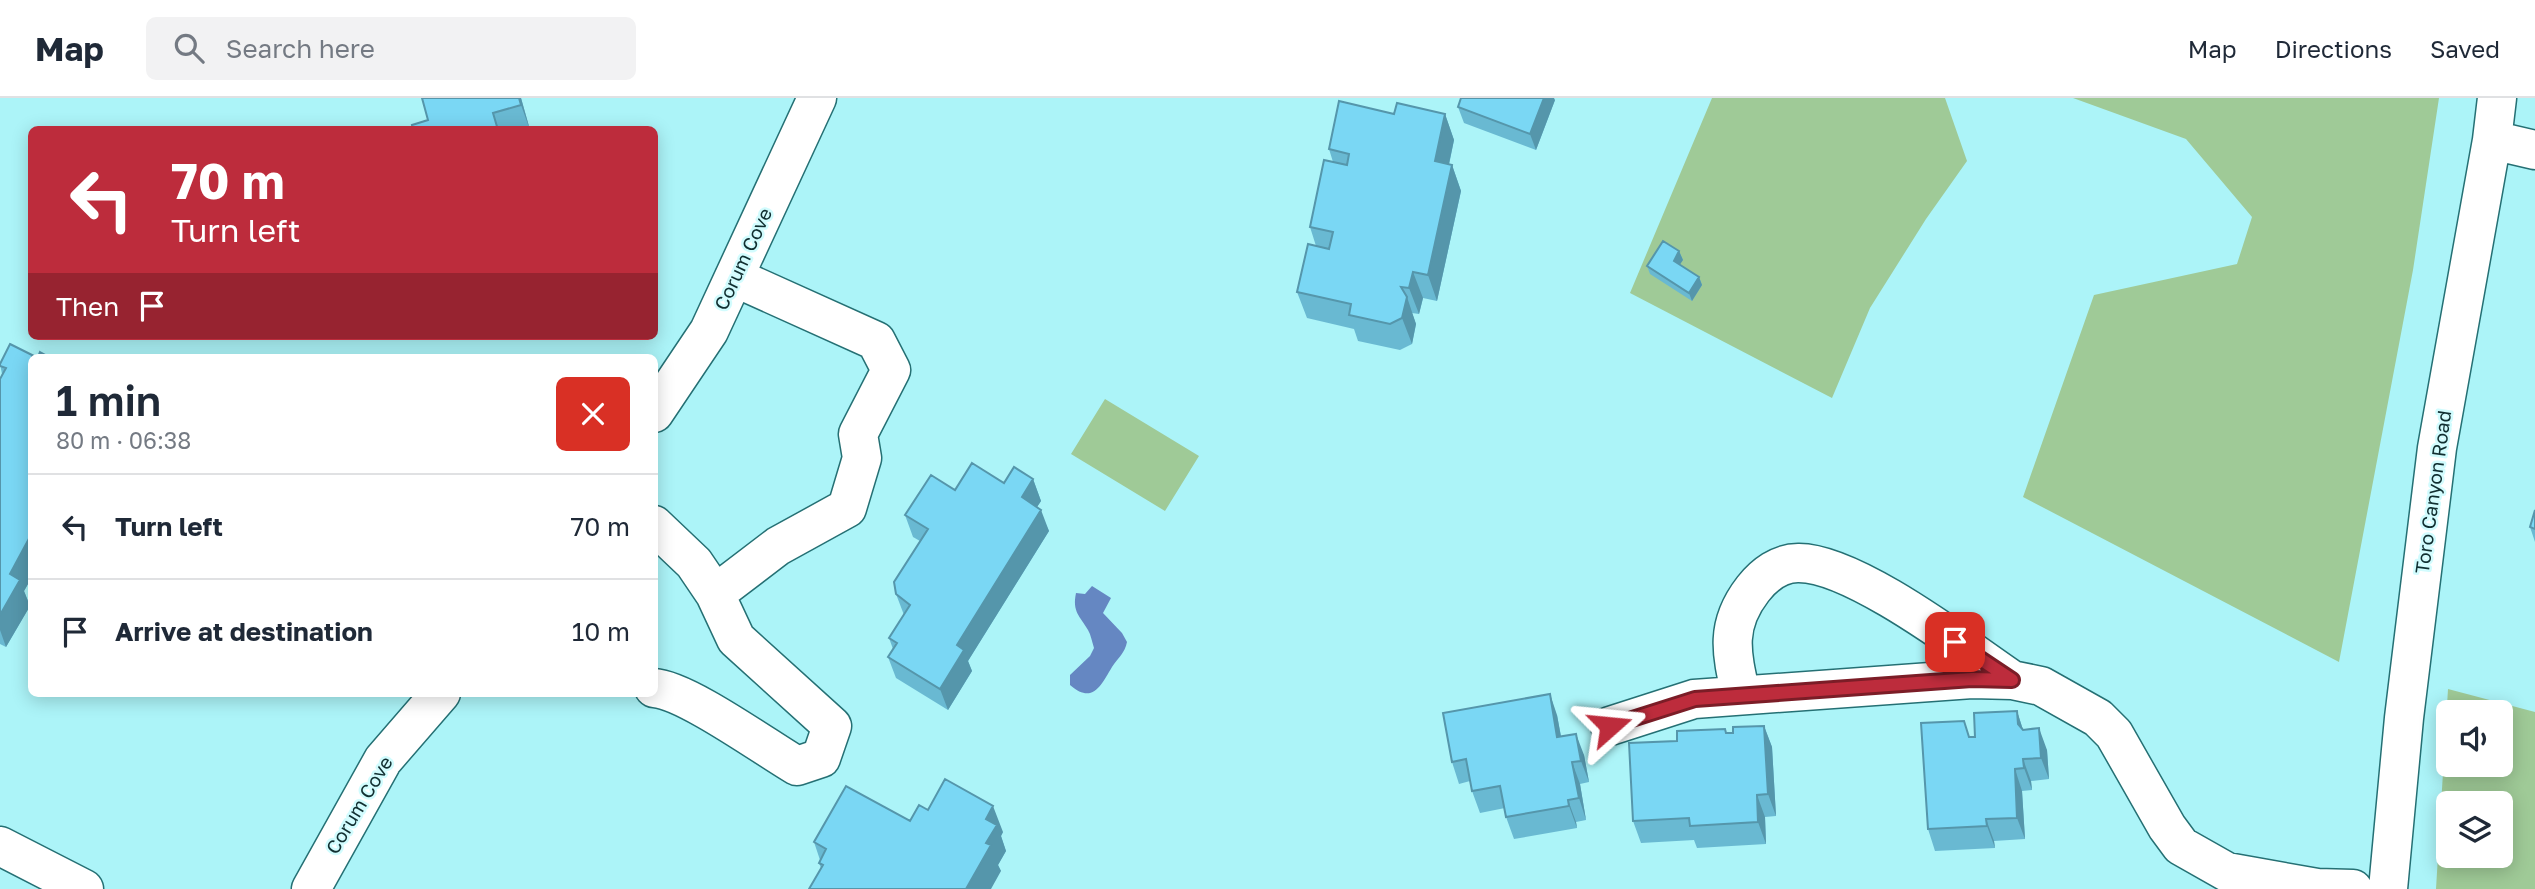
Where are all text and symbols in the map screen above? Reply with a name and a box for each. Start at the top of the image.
search box [146,17,636,80]
text: Map [35,29,104,68]
icon: search [170,29,208,67]
text: Search here [226,33,375,64]
text: Map [2188,34,2237,63]
text: Directions [2275,34,2392,63]
text: Saved [2430,34,2500,63]
text: 70 m [171,151,285,210]
icon: left [56,154,147,245]
street label: Corum Cove [709,204,776,314]
text: Turn left [171,211,300,249]
icon: arrive [133,287,171,325]
text: Then [56,291,119,322]
text: 1 min [56,375,161,425]
button: close [556,377,630,451]
street label: Toro Canyon Road [2410,409,2455,575]
text: 80 m · 06:38 [56,426,191,454]
icon: left [56,508,94,546]
text: Turn left [115,511,223,542]
text: 70 m [571,511,630,542]
pin [1925,612,1985,672]
icon: arrive [56,613,94,651]
text: Arrive at destination [115,616,373,647]
text: 10 m [572,616,630,647]
icon: arrive [1936,623,1974,661]
position arrow [1573,689,1647,763]
map controls [2436,700,2513,868]
button: sound [2436,700,2513,777]
street label: Corum Cove [320,752,397,858]
button: layers [2436,791,2513,868]

